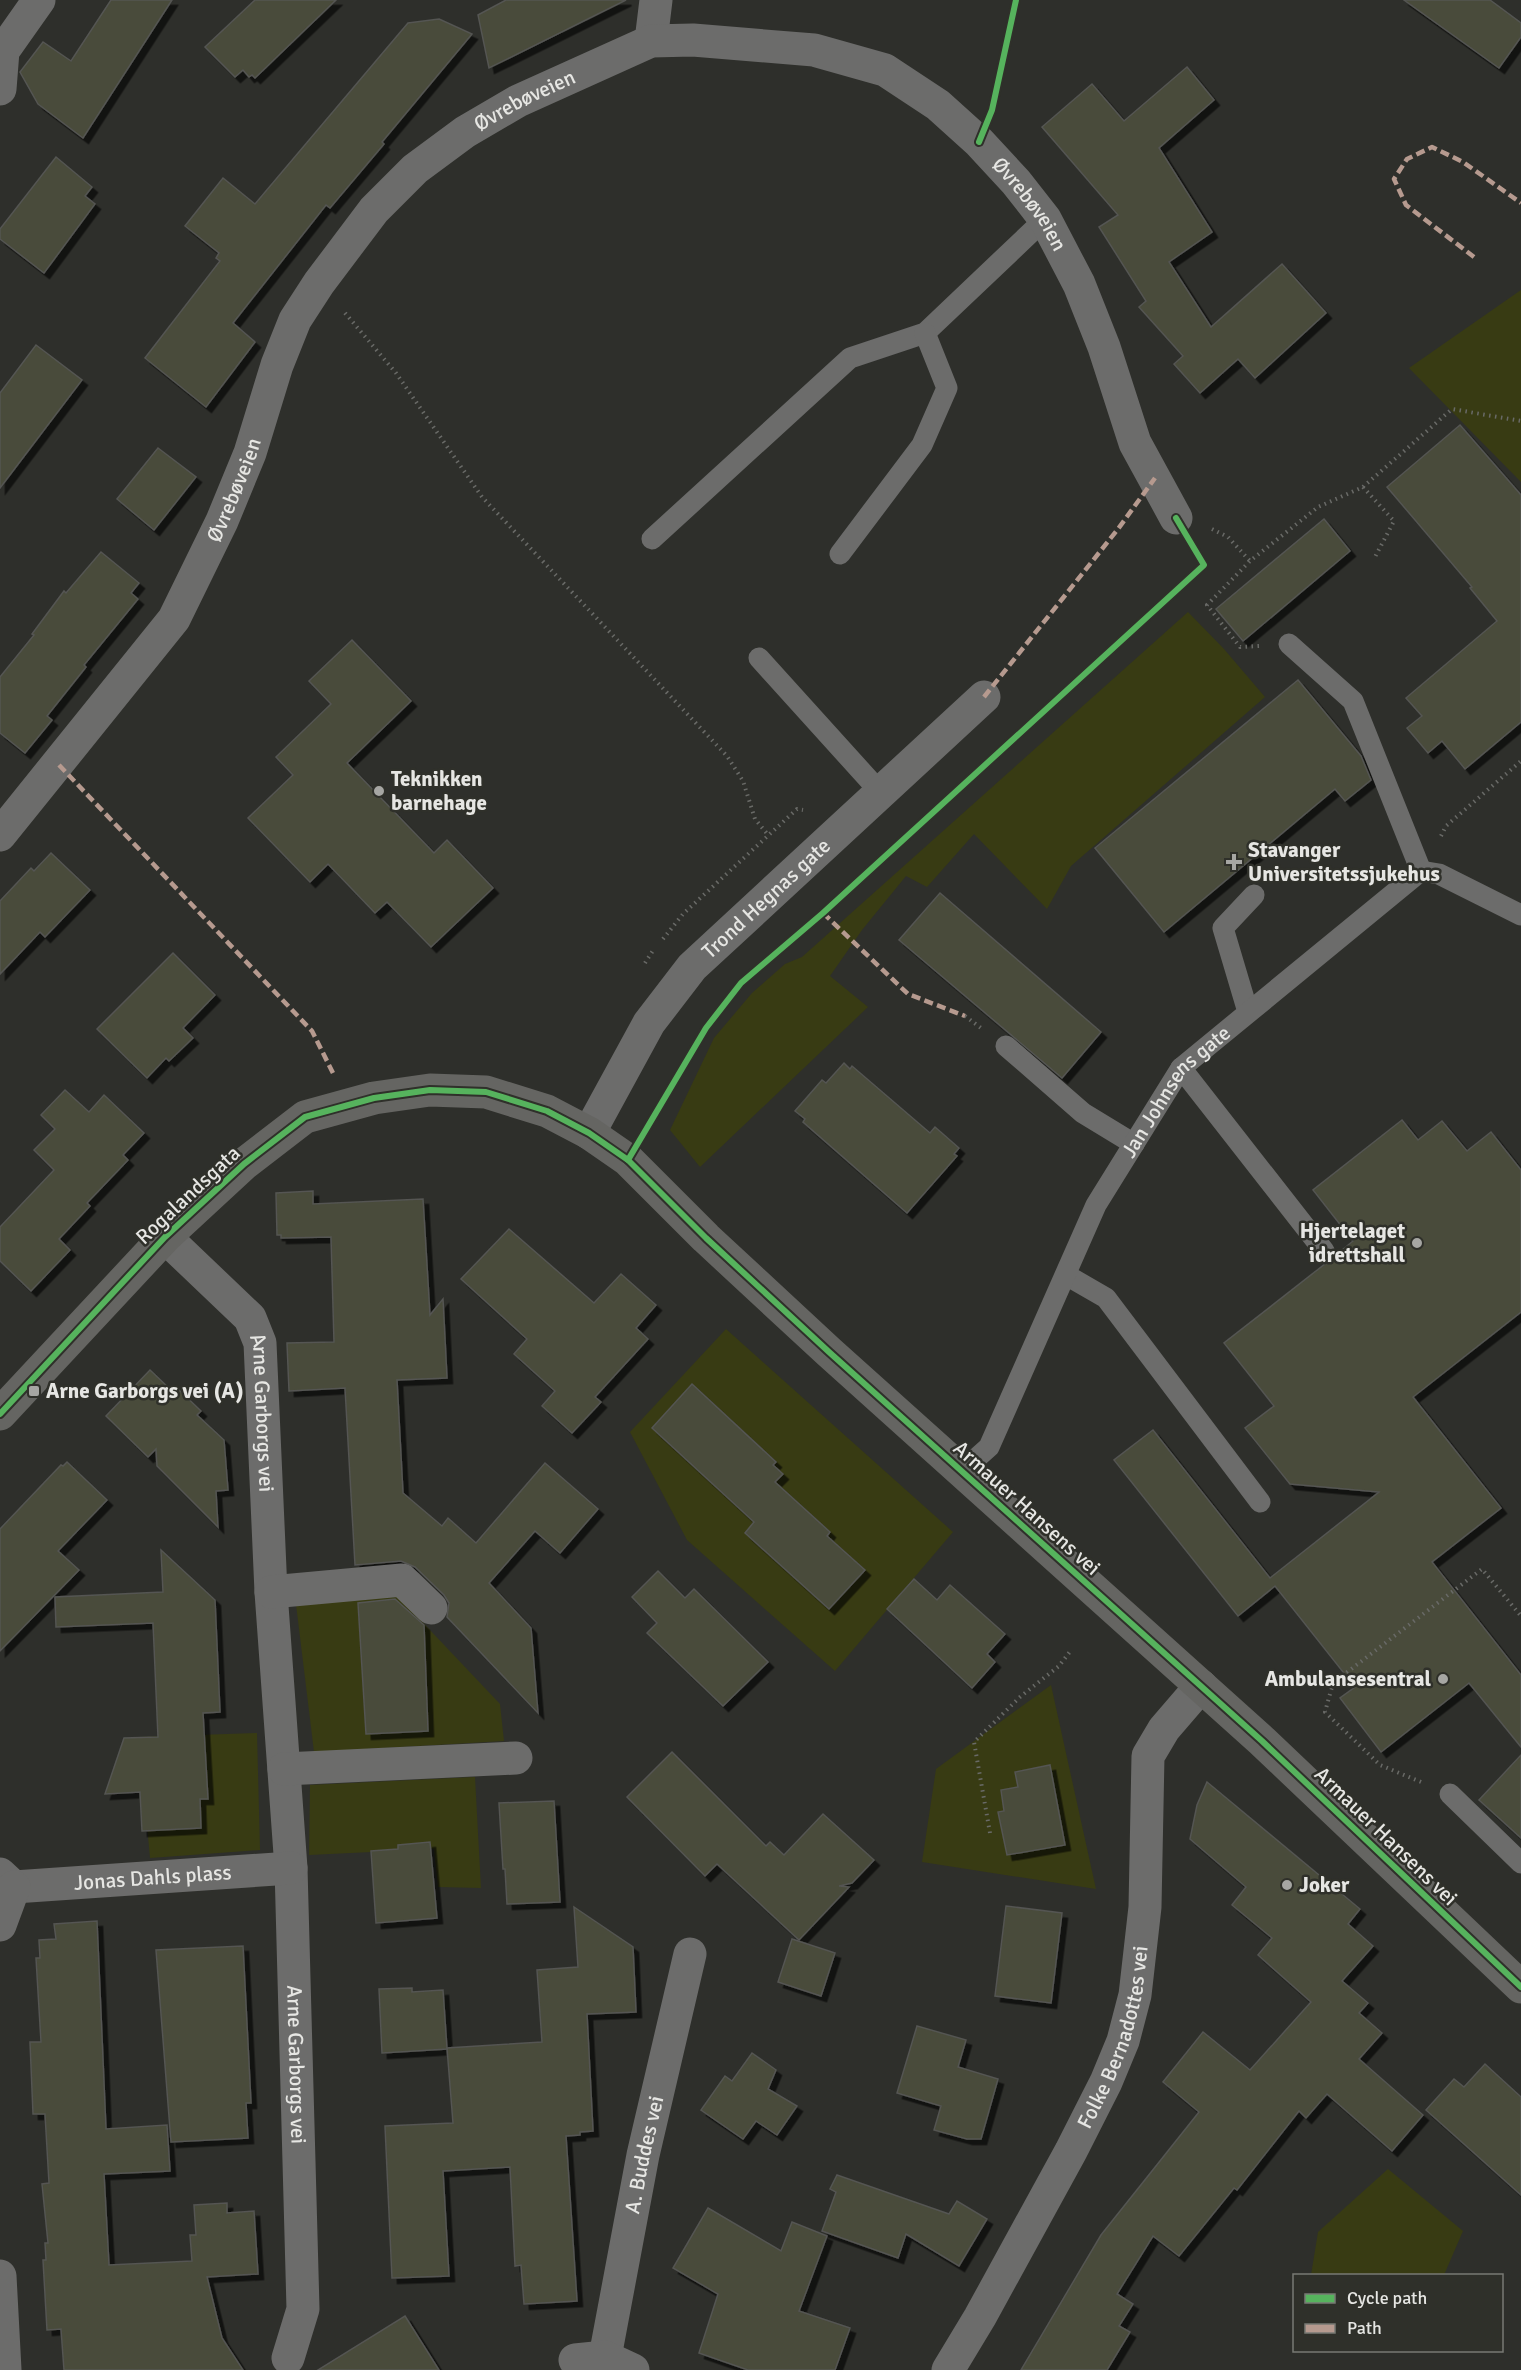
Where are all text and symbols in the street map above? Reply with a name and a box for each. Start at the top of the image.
street label: Øvrebøveien [469,64,580,137]
street label: Øvrebøveien [987,152,1072,255]
street label: Øvrebøveien [201,435,267,546]
place label: Teknikken barnehage [391,766,487,816]
marker: Teknikken barnehage [372,784,386,798]
street label: Trond Hegnas gate [697,833,836,964]
place label: Stavanger Universitetssjukehus [1248,837,1440,887]
marker: Stavanger Universitetssjukehus [1225,853,1243,871]
street label: Jan Johnsens gate [1116,1020,1236,1162]
street label: Rogalandsgata [130,1140,246,1250]
place label: Hjertelaget idrettshall [1300,1218,1405,1268]
marker: Hjertelaget idrettshall [1410,1236,1424,1250]
street label: Arne Garborgs vei [244,1329,280,1493]
place label: Arne Garborgs vei (A) [46,1378,244,1404]
marker: Arne Garborgs vei (A) [27,1384,41,1398]
street label: Armauer Hansens vei [948,1435,1106,1581]
place label: Ambulansesentral [1265,1666,1431,1692]
marker: Ambulansesentral [1436,1672,1450,1686]
street label: Armauer Hansens vei [1309,1761,1463,1911]
street label: Jonas Dahls plass [73,1859,232,1896]
place label: Joker [1299,1872,1350,1898]
marker: Joker [1280,1878,1294,1892]
street label: Folke Bernadottes vei [1072,1944,1154,2133]
street label: Arne Garborgs vei [281,1985,312,2144]
street label: A. Buddes vei [619,2093,669,2216]
legend [1293,2274,1503,2352]
text: Cycle path [1347,2287,1427,2309]
text: Path [1347,2317,1382,2339]

